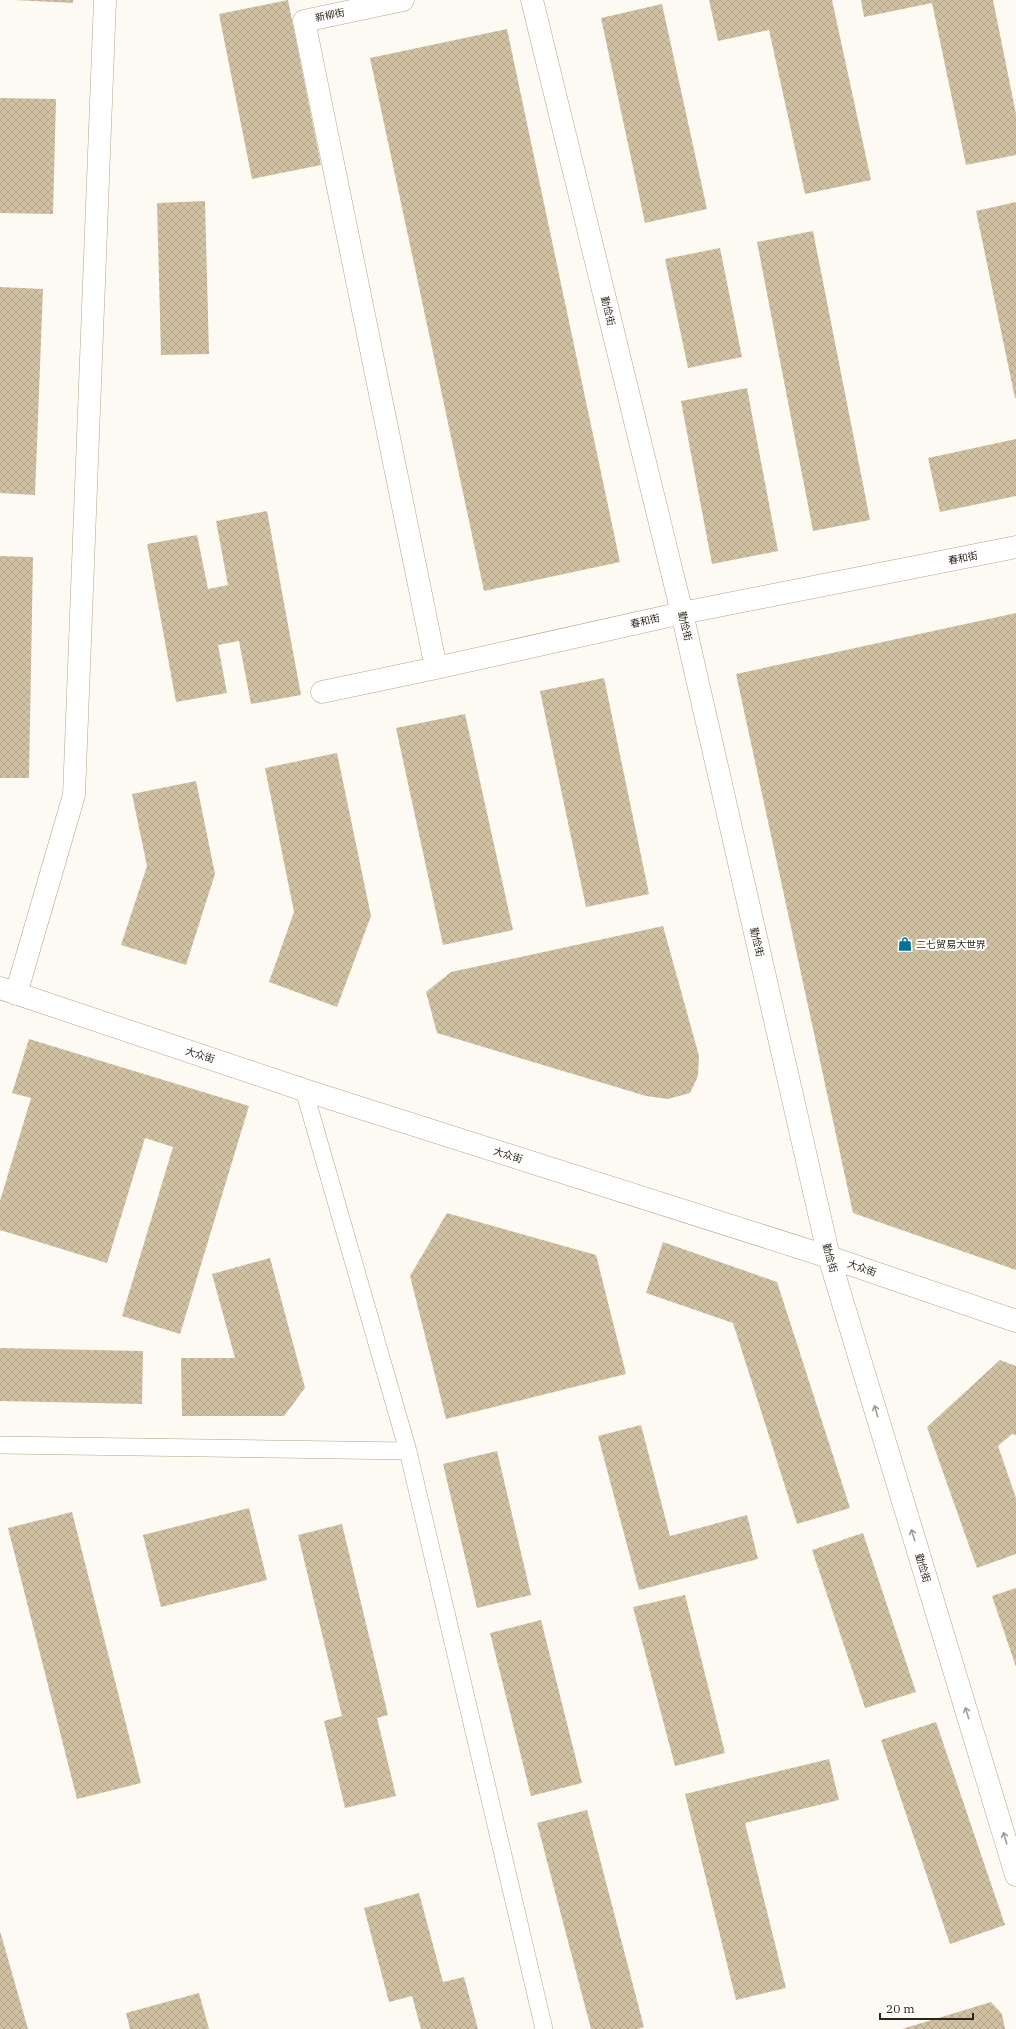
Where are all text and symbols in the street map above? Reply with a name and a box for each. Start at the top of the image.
street label: 新柳街 [314,6,346,24]
street label: 勤俭街 [598,295,618,327]
street label: 春和街 [947,549,979,567]
street label: 勤俭街 [675,610,695,642]
street label: 春和街 [629,611,661,631]
street label: 勤俭街 [747,926,767,958]
shop icon: 二七贸易大世界 [897,936,913,952]
place label: 二七贸易大世界 [916,938,986,951]
street label: 大众街 [184,1044,216,1066]
street label: 大众街 [492,1144,524,1166]
street label: 勤俭街 [820,1242,840,1274]
street label: 大众街 [846,1257,878,1279]
one-way arrow [872,1404,879,1417]
one-way arrow [909,1529,916,1542]
street label: 勤俭街 [912,1552,934,1584]
one-way arrow [963,1707,970,1720]
one-way arrow [1001,1831,1008,1844]
scale bar [880,1995,973,2021]
text: 20 m [886,2001,915,2016]

